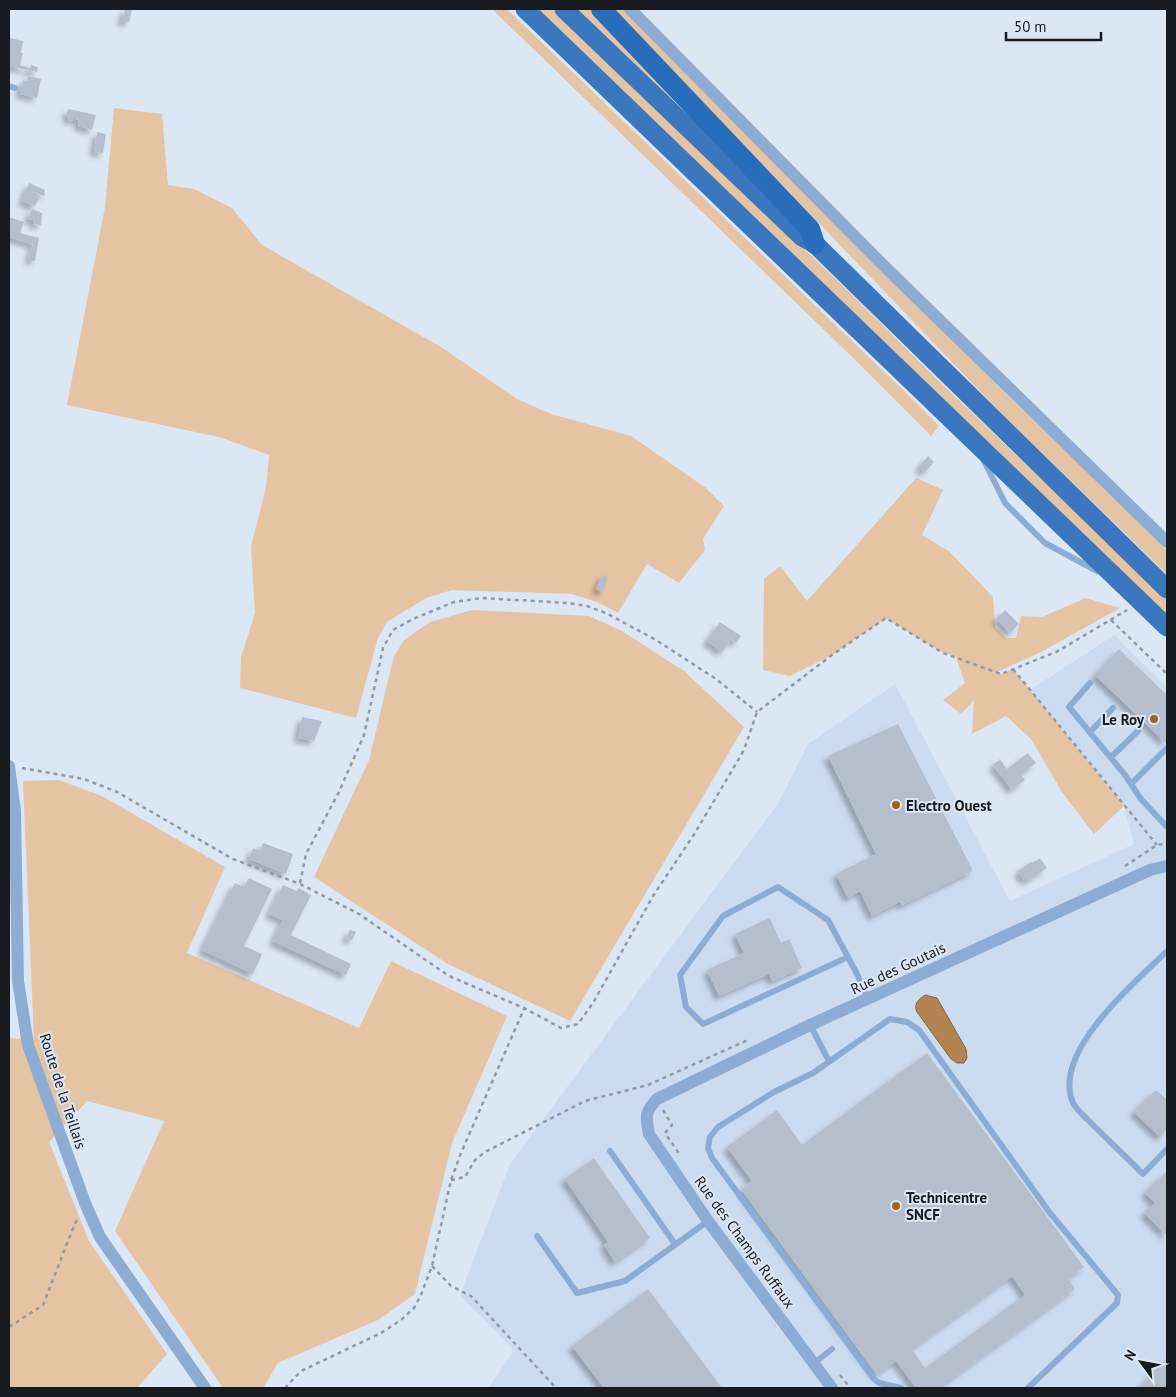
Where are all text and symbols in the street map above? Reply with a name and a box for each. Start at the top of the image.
scale bar [1006,10,1101,42]
text: 50 m [1014,17,1047,36]
place label: Le Roy [1102,710,1145,729]
marker: Le Roy [1148,713,1160,725]
place label: Electro Ouest [906,796,993,815]
marker: Electro Ouest [890,799,902,811]
street label: Rue des Goutais [847,938,949,998]
street label: Route de la Teillais [35,1031,91,1151]
street label: Rue des Champs Ruffaux [691,1172,800,1312]
place label: Technicentre SNCF [906,1188,988,1224]
marker: Technicentre SNCF [890,1200,902,1212]
north arrow [1116,1337,1166,1387]
text: N [1120,1346,1140,1364]

